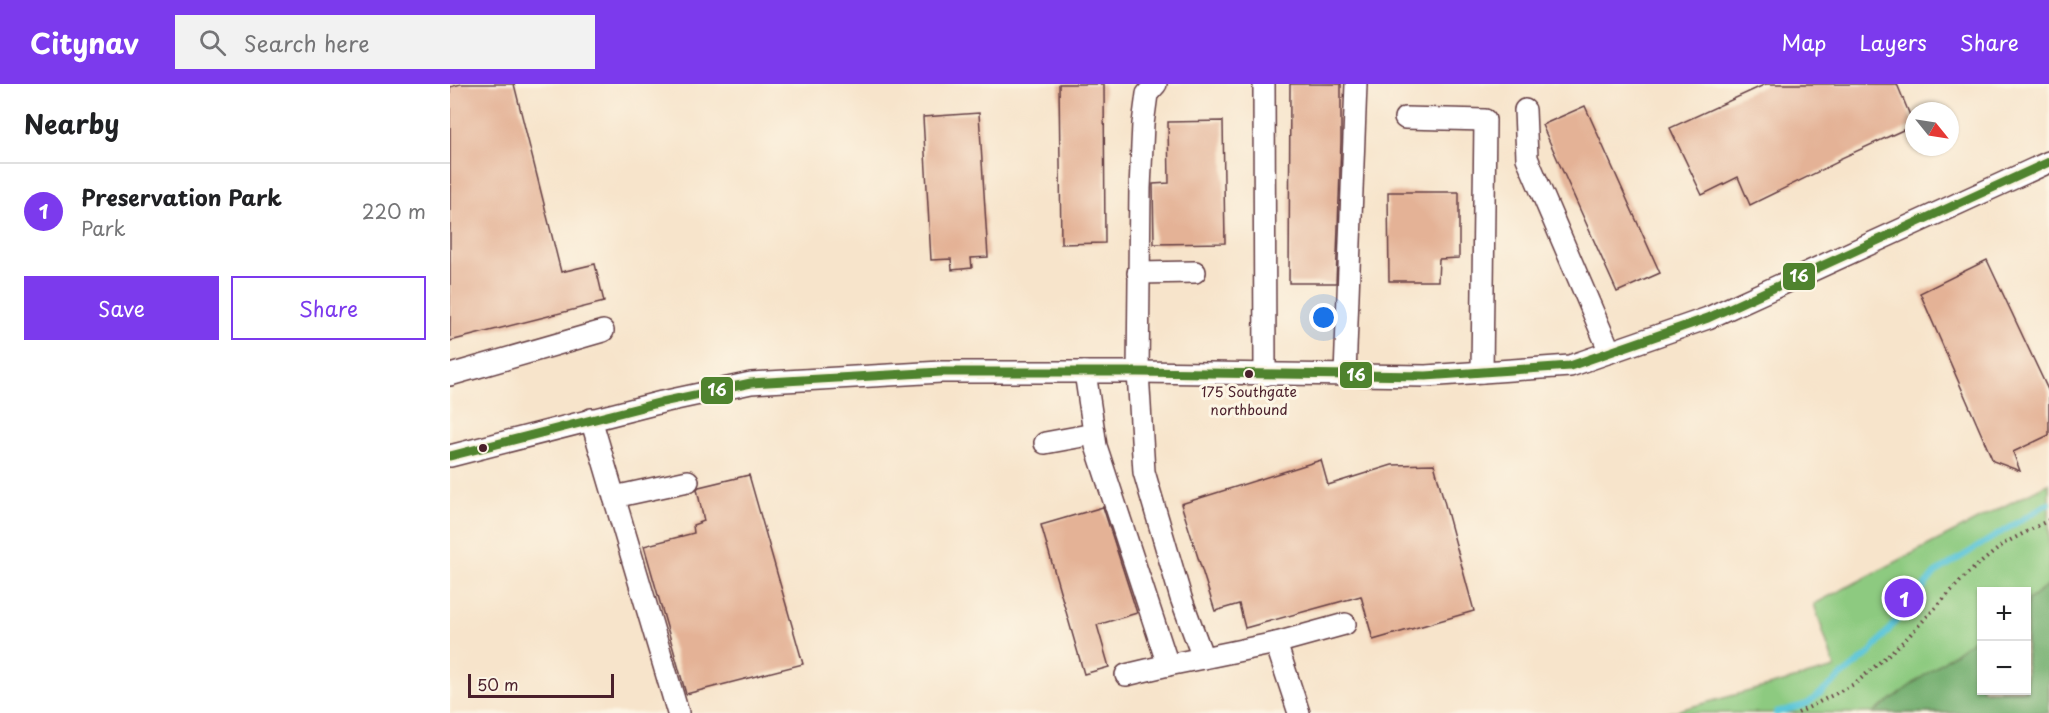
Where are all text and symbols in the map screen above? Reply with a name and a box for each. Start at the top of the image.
search box [175,15,595,69]
text: Citynav [30,21,139,64]
icon: search [196,26,229,59]
text: Search here [244,26,370,59]
text: Map [1782,26,1826,58]
text: Layers [1859,26,1927,58]
text: Share [1960,26,2019,58]
north arrow [1905,102,1959,156]
text: Nearby [24,104,119,143]
text: Preservation Park [81,180,282,213]
text: 1 [39,196,48,226]
text: 220 m [362,196,426,226]
text: Park [81,213,126,243]
line badge: 16 [1782,262,1816,291]
text: 16 [1790,263,1808,287]
button: Save [24,276,219,340]
button: Share [231,276,426,340]
your location [1309,303,1338,332]
line badge: 16 [1339,361,1373,389]
text: 16 [1347,362,1365,386]
marker: 175 Southgate northbound [1243,368,1255,380]
line badge: 16 [700,376,734,405]
text: 16 [708,377,726,401]
place label: 175 Southgate northbound [1201,381,1297,420]
unlabelled marker [477,442,489,454]
pin: 1 [1884,576,1924,620]
map controls [1977,587,2031,695]
button: + [1977,587,2031,641]
button: − [1977,641,2031,695]
scale bar [468,671,614,698]
text: 50 m [477,672,518,696]

